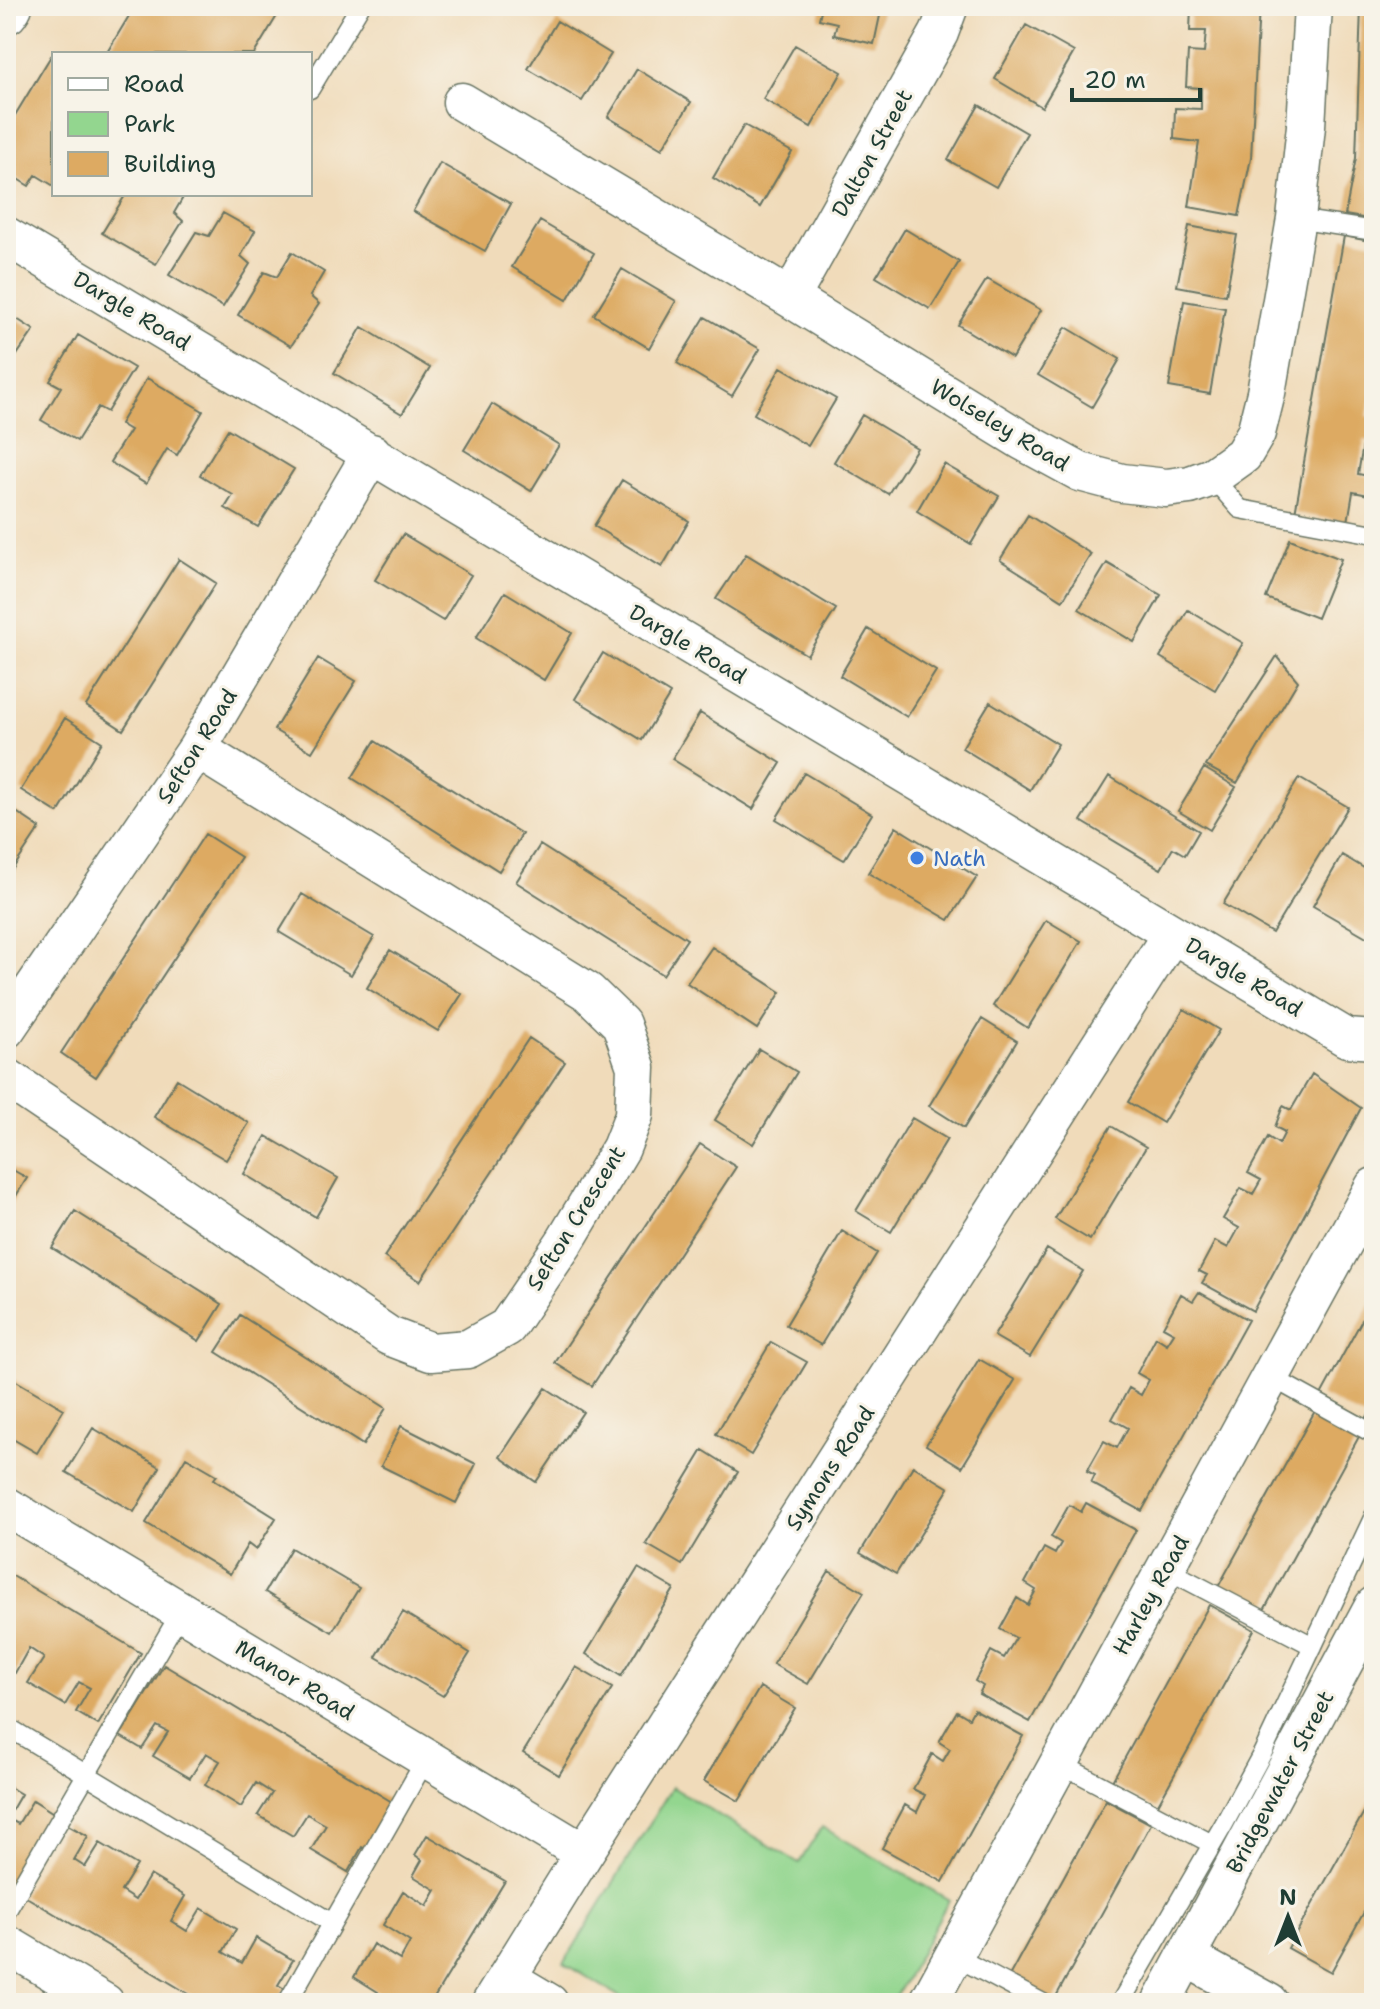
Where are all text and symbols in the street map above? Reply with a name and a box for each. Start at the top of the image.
legend [52,52,312,196]
scale bar [1072,52,1200,102]
text: 20 m [1084,64,1146,96]
text: Road [124,68,184,100]
street label: Dalton Street [825,84,919,222]
text: Park [124,108,176,140]
text: Building [124,148,216,180]
street label: Dargle Road [68,265,196,357]
street label: Wolseley Road [925,372,1075,478]
street label: Dargle Road [624,598,752,690]
street label: Sefton Road [150,683,244,809]
place label: Nath [933,844,986,873]
marker: Nath [908,849,926,867]
street label: Dargle Road [1180,931,1308,1023]
street label: Sefton Crescent [520,1140,632,1296]
street label: Symons Road [779,1400,881,1536]
street label: Harley Road [1106,1530,1196,1660]
street label: Manor Road [230,1633,360,1727]
street label: Bridgewater Street [1219,1685,1341,1879]
north arrow [1248,1877,1328,1957]
text: N [1279,1883,1297,1912]

